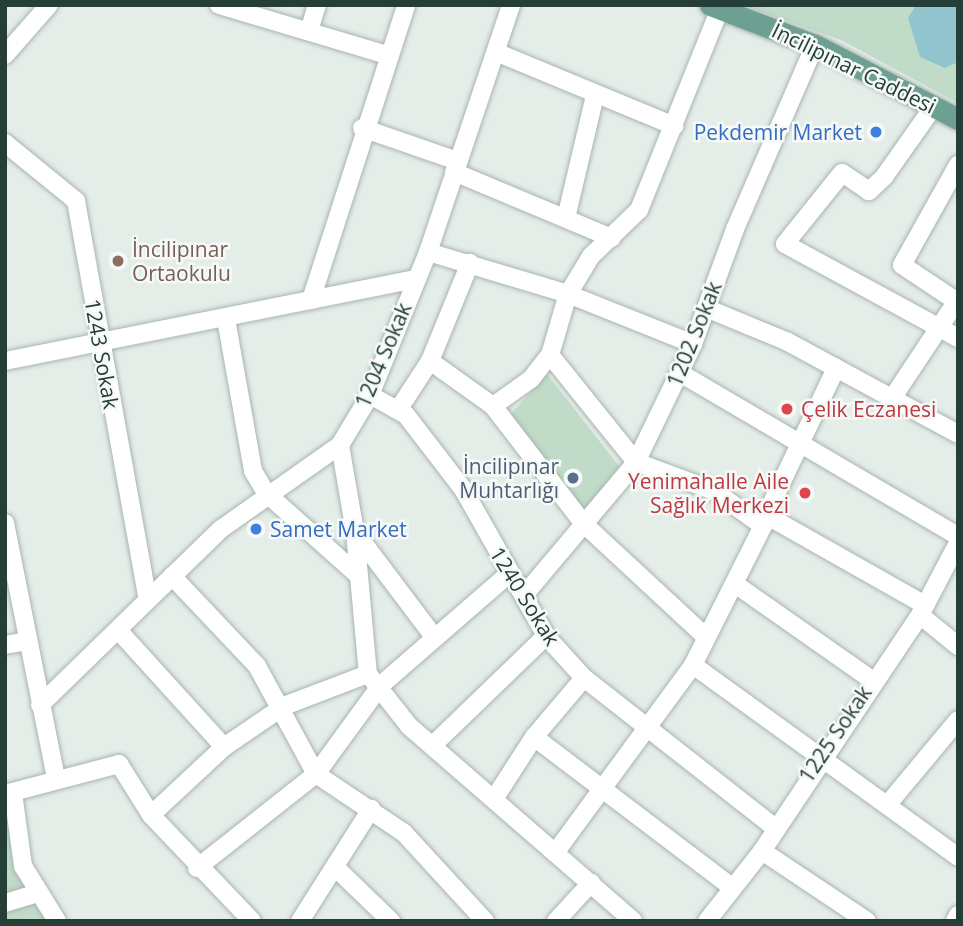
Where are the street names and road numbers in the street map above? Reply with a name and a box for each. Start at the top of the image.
street label: İncilipınar Caddesi [768,17,940,119]
street label: 1202 Sokak [661,278,727,390]
street label: 1243 Sokak [80,297,124,411]
street label: 1204 Sokak [350,299,416,411]
street label: 1240 Sokak [485,542,565,650]
street label: 1225 Sokak [793,681,877,787]

